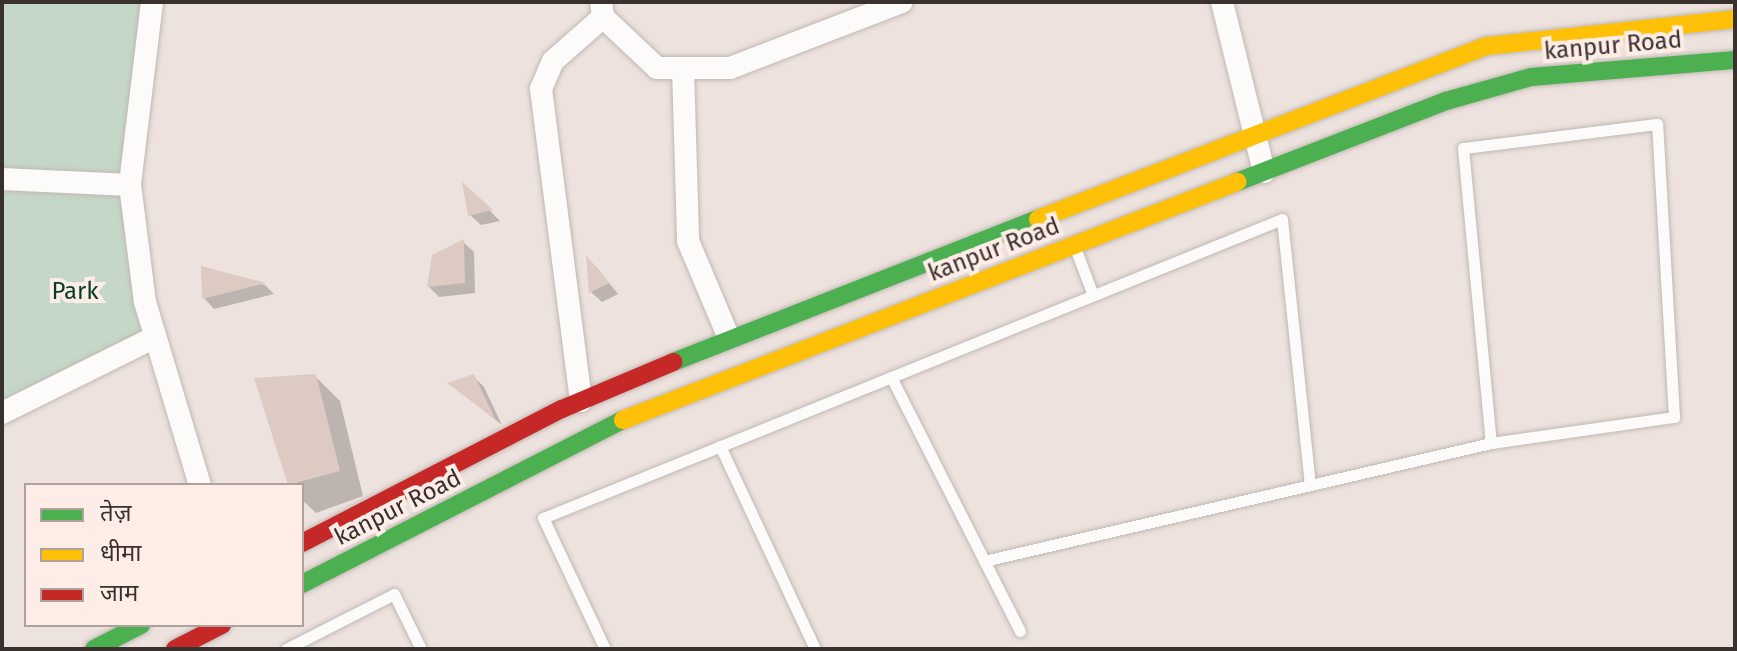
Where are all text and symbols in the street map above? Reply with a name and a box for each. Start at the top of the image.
street label: kanpur Road [1543,26,1683,66]
street label: kanpur Road [924,212,1064,288]
park label: Park [51,278,99,306]
street label: kanpur Road [330,464,466,552]
legend [24,483,304,627]
text: तेज़ [100,499,132,527]
text: धीमा [100,539,142,567]
text: जाम [100,579,138,607]

